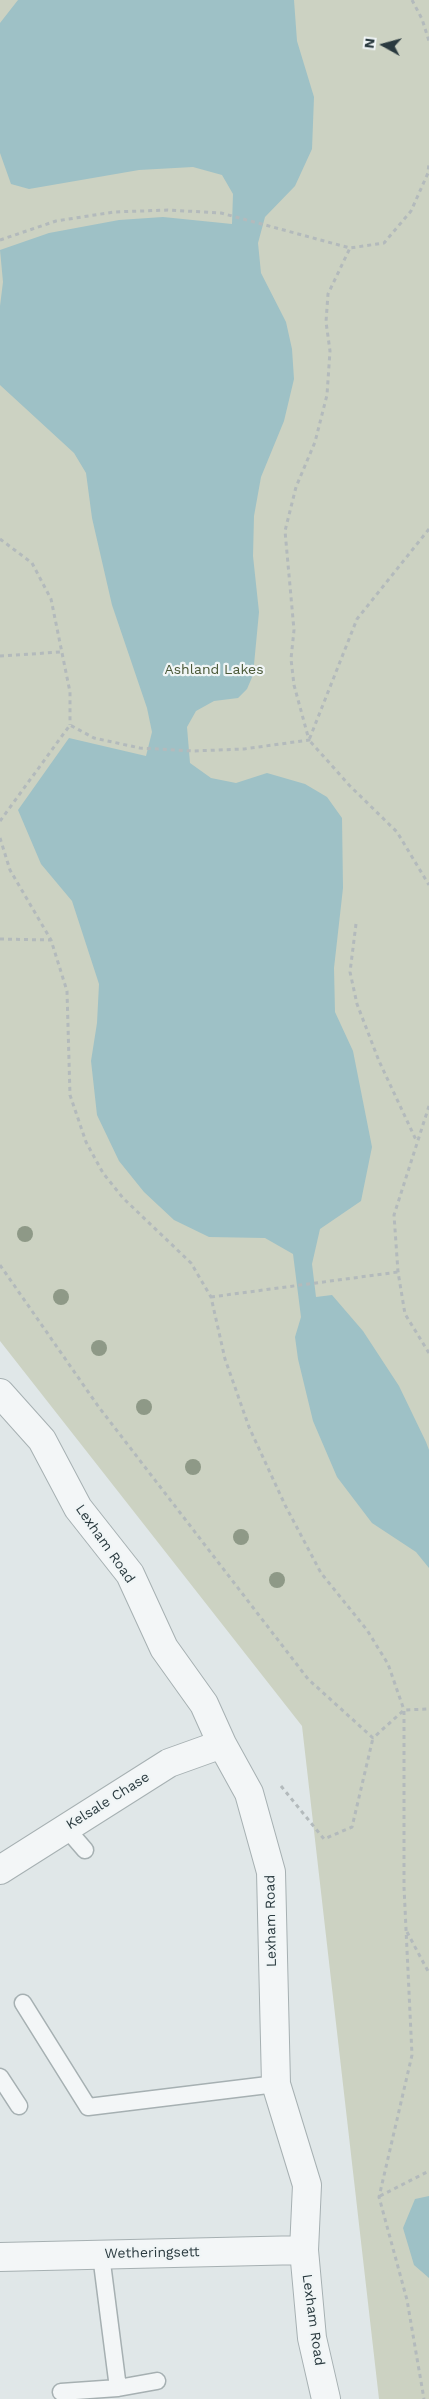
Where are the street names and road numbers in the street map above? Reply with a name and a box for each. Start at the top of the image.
street label: Lexham Road [72,1501,138,1587]
street label: Kelsale Chase [63,1769,153,1833]
street label: Lexham Road [262,1875,280,1967]
street label: Wetheringsett [104,2244,200,2262]
street label: Lexham Road [298,2273,328,2367]

